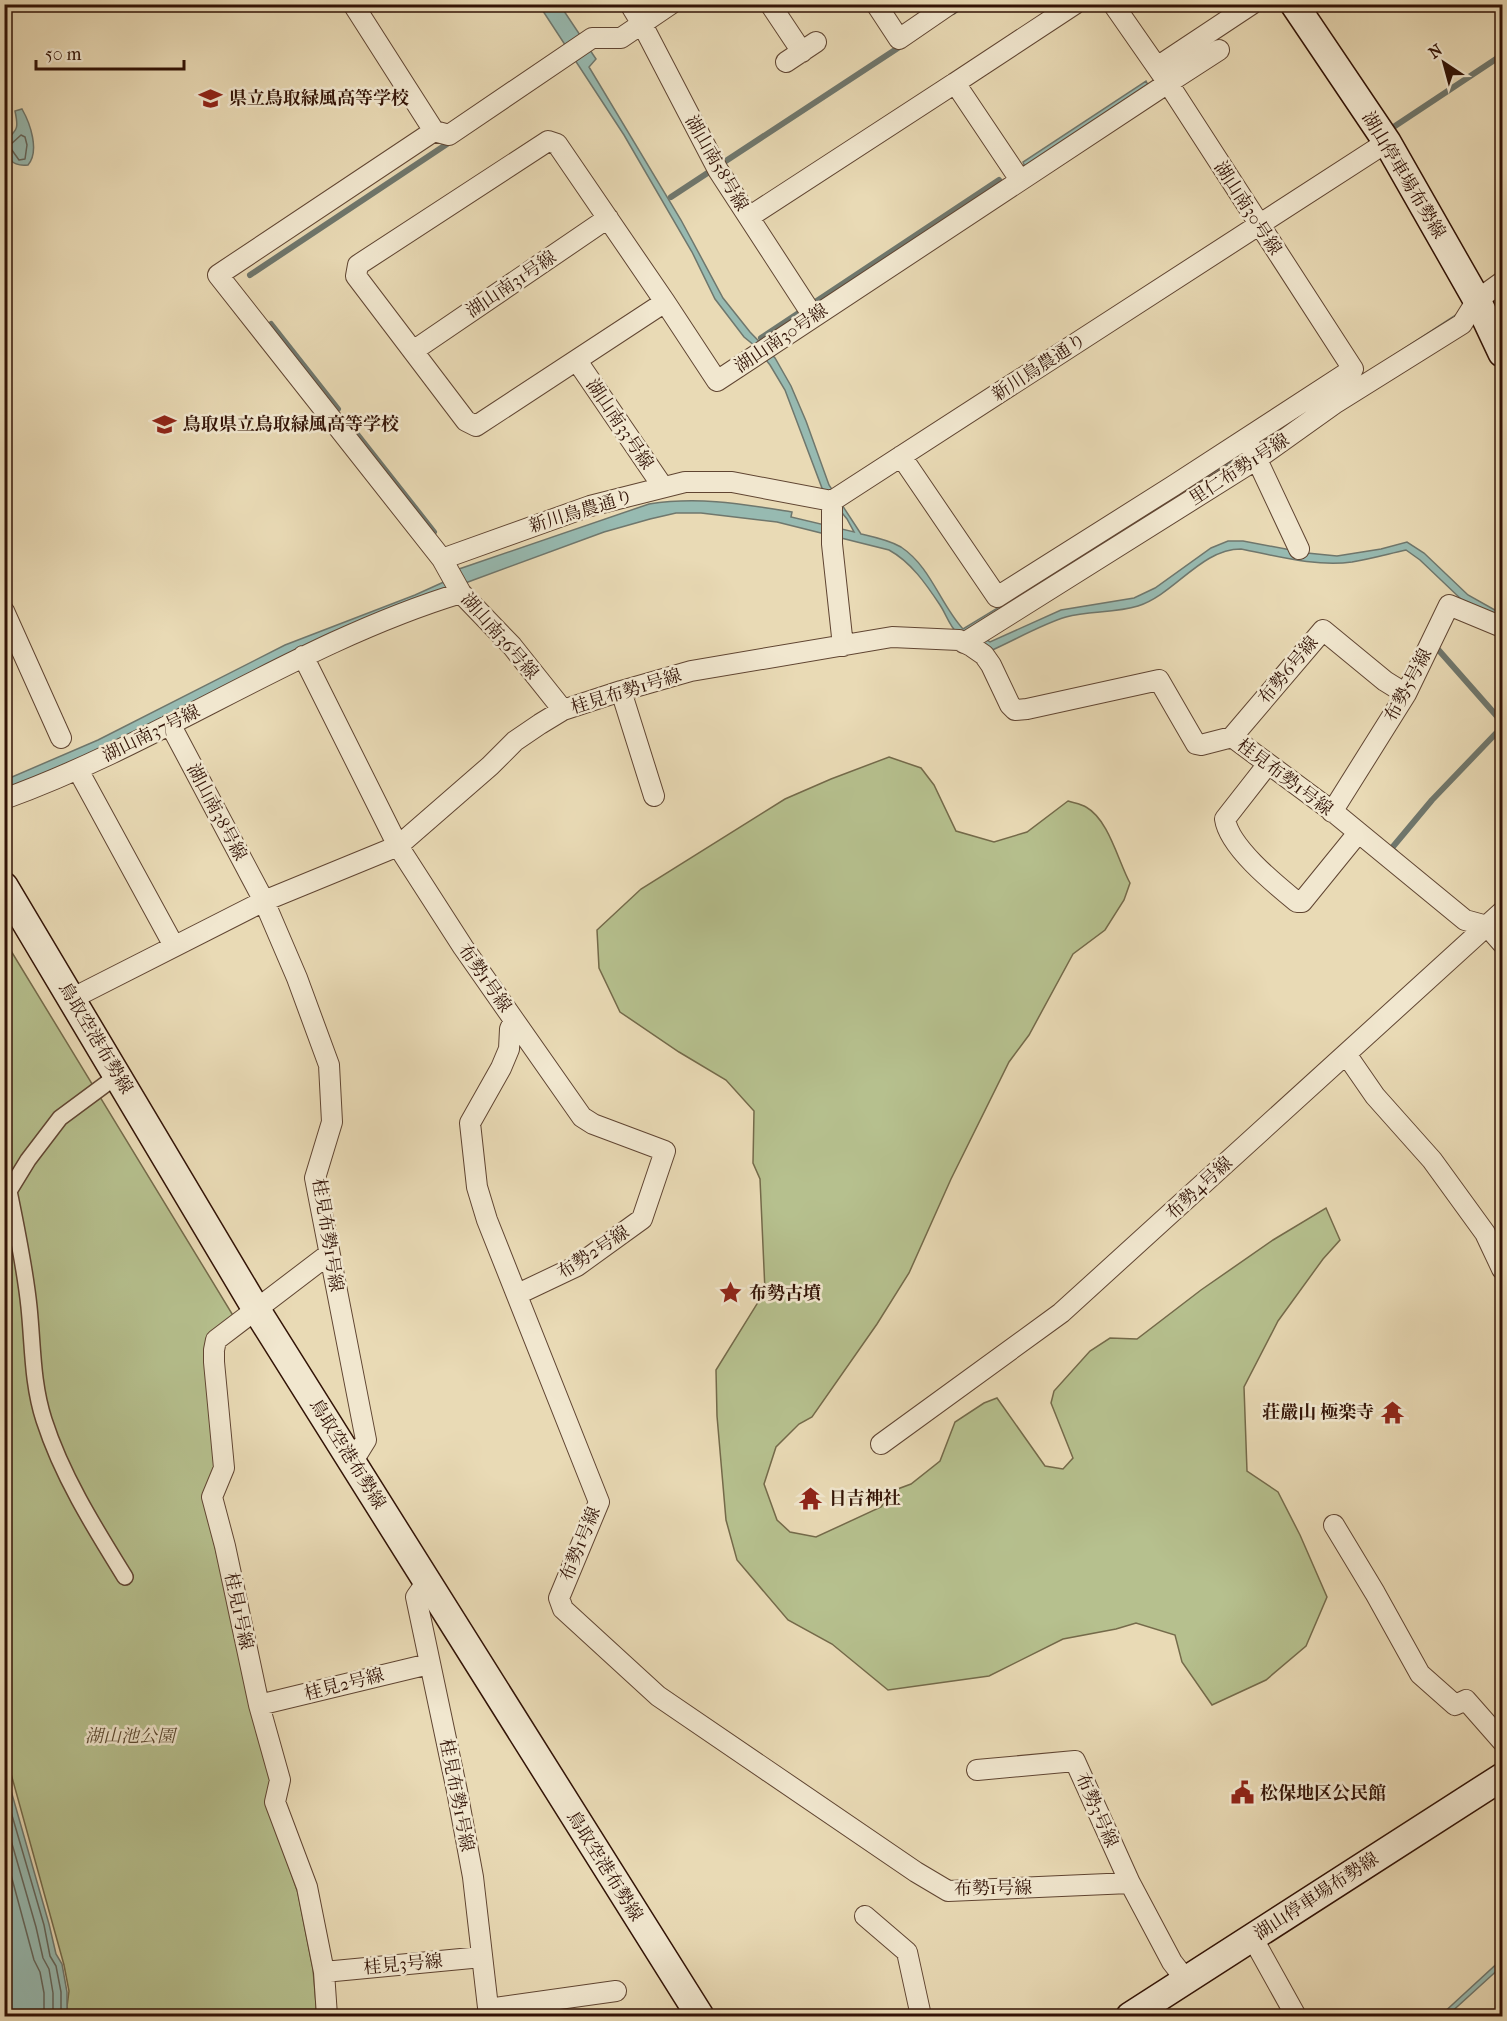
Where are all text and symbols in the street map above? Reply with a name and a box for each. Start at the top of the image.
scale bar [36,33,184,71]
north arrow [1414,33,1474,93]
text: N [1425,40,1447,63]
text: 50 m [45,44,82,65]
school or university icon: 県立鳥取緑風高等学校 [198,85,224,111]
place label: 県立鳥取緑風高等学校 [229,88,409,109]
street label: 湖山停車場布勢線 [1357,108,1450,242]
street label: 湖山南58号線 [681,112,752,215]
street label: 湖山南30号線 [1210,158,1286,259]
street label: 湖山南31号線 [462,247,560,322]
street label: 湖山南30号線 [731,300,832,377]
street label: 新川鳥農通り [988,329,1090,406]
street label: 湖山南33号線 [582,375,658,474]
school or university icon: 鳥取県立鳥取緑風高等学校 [152,411,178,437]
place label: 鳥取県立鳥取緑風高等学校 [183,414,399,435]
street label: 里仁布勢1号線 [1186,429,1293,509]
street label: 新川鳥農通り [526,486,636,537]
street label: 湖山南36号線 [457,589,543,684]
street label: 布勢6号線 [1254,632,1323,708]
street label: 布勢5号線 [1380,645,1436,725]
street label: 桂見布勢1号線 [568,665,684,718]
street label: 湖山南37号線 [99,701,203,766]
street label: 桂見布勢1号線 [1233,735,1337,820]
street label: 湖山南38号線 [182,760,251,864]
street label: 布勢1号線 [453,940,516,1016]
street label: 鳥取空港布勢線 [54,979,137,1098]
street label: 布勢4号線 [1162,1153,1237,1224]
street label: 桂見布勢1号線 [308,1177,347,1293]
street label: 布勢2号線 [553,1221,633,1283]
place icon: 布勢古墳 [718,1280,744,1306]
place label: 布勢古墳 [749,1283,821,1304]
street label: 鳥取空港布勢線 [305,1395,390,1513]
temple icon: 荘嚴山 極楽寺 [1379,1399,1405,1425]
place label: 荘嚴山 極楽寺 [1262,1402,1374,1423]
temple icon: 日吉神社 [798,1485,824,1511]
place label: 日吉神社 [829,1488,901,1509]
street label: 布勢1号線 [556,1504,605,1584]
street label: 桂見1号線 [220,1571,257,1652]
street label: 桂見2号線 [302,1664,386,1705]
park label: 湖山池公園 [85,1726,178,1747]
street label: 桂見布勢1号線 [435,1737,478,1853]
street label: 布勢3号線 [1071,1770,1122,1851]
public building icon: 松保地区公民館 [1229,1780,1255,1806]
place label: 松保地区公民館 [1260,1783,1386,1804]
street label: 鳥取空港布勢線 [562,1807,647,1925]
street label: 湖山停車場布勢線 [1250,1848,1382,1944]
street label: 布勢1号線 [954,1877,1032,1900]
street label: 桂見3号線 [363,1951,444,1978]

